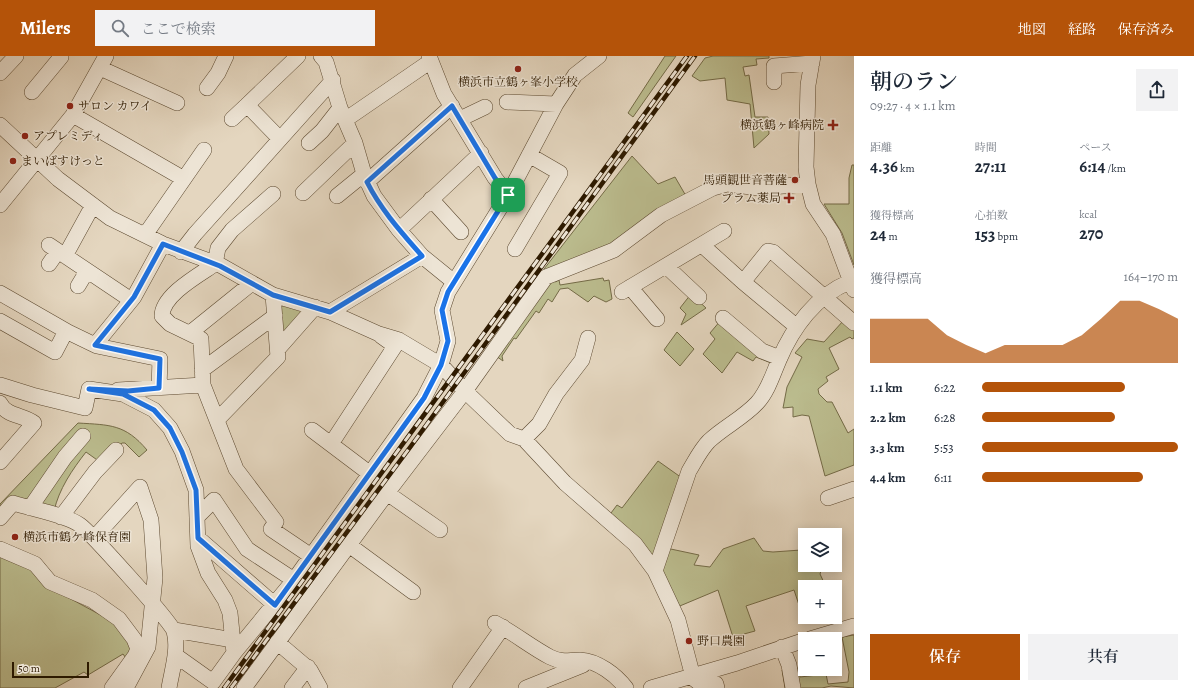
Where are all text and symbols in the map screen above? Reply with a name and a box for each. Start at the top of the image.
search box [95,10,375,46]
text: Milers [20,15,71,41]
icon: search [109,17,131,39]
text: ここで検索 [141,19,216,39]
text: 地図 [1018,20,1046,39]
text: 経路 [1068,20,1096,39]
text: 保存済み [1118,20,1174,39]
marker: 横浜市立鶴ヶ峯小学校 [513,64,523,74]
text: 朝のラン [870,67,958,97]
button: share [1136,69,1178,111]
place label: 横浜市立鶴ヶ峯小学校 [458,74,578,90]
text: 09:27 · 4 × 1.1 km [870,97,956,114]
place label: サロン カワイ [78,98,152,114]
marker: サロン カワイ [65,101,75,111]
place label: 横浜鶴ヶ峰病院 [740,117,824,133]
marker: 横浜鶴ヶ峰病院 [827,119,839,131]
place label: アプレミディ [33,128,104,144]
marker: アプレミディ [20,131,30,141]
text: 距離 [870,140,892,155]
text: 時間 [975,140,997,155]
text: ペース [1079,140,1112,155]
place label: まいばすけっと [21,153,105,169]
text: 4.36 [870,155,898,178]
text: 27:11 [975,155,1006,178]
text: 6:14 [1079,155,1105,178]
marker: まいばすけっと [8,156,18,166]
text: km [898,161,915,176]
text: /km [1105,161,1126,176]
place label: 馬頭観世音菩薩 [703,172,787,188]
marker: 馬頭観世音菩薩 [790,175,800,185]
pin [491,178,525,212]
icon: arrive [497,184,519,206]
place label: プラム薬局 [721,190,781,206]
marker: プラム薬局 [784,193,794,203]
text: kcal [1079,207,1097,222]
text: 獲得標高 [870,208,914,223]
text: 心拍数 [975,208,1008,223]
text: 270 [1079,222,1103,245]
text: 24 [870,223,886,246]
text: 153 [975,223,995,246]
text: m [886,229,898,244]
text: bpm [995,229,1018,244]
text: 164–170 m [1124,268,1178,285]
text: 獲得標高 [870,270,922,287]
text: 1.1 km [870,379,903,396]
text: 6:22 [934,379,955,396]
text: 2.2 km [870,409,906,426]
text: 6:28 [934,409,956,426]
text: 3.3 km [870,439,905,456]
text: 5:53 [934,439,954,456]
text: 4.4 km [870,469,906,486]
text: 6:11 [934,469,952,486]
map controls [798,528,842,676]
button: layers [798,528,842,572]
place label: 横浜市鶴ケ峰保育園 [23,529,131,545]
marker: 横浜市鶴ケ峰保育園 [10,532,20,542]
button: + [798,580,842,624]
button: − [798,632,842,676]
place label: 野口農園 [697,633,745,649]
button: 保存 [870,634,1020,680]
button: 共有 [1028,634,1178,680]
marker: 野口農園 [684,636,694,646]
scale bar [12,660,89,679]
text: 50 m [18,661,40,676]

